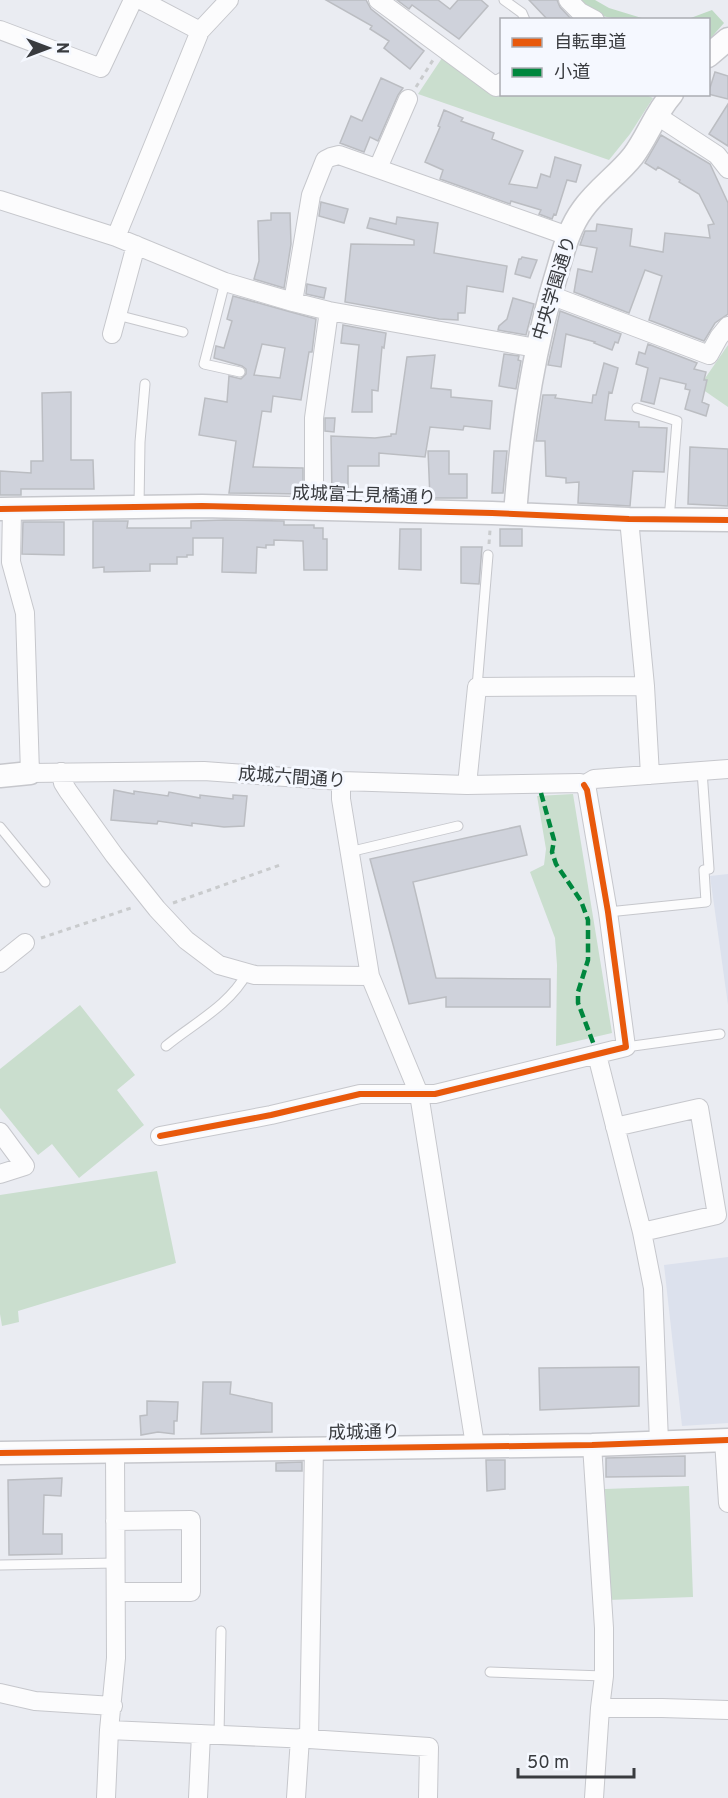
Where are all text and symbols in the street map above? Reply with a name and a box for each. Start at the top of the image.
north arrow [18,18,78,78]
legend [500,18,710,96]
text: 自転車道 [554,32,626,55]
text: N [51,42,71,54]
text: 小道 [554,62,590,85]
street label: 中央学園通り [529,233,582,343]
street label: 成城富士見橋通り [292,482,436,511]
street label: 成城六間通り [237,763,347,794]
street label: 成城通り [328,1421,400,1446]
scale bar [518,1741,634,1779]
text: 50 m [527,1752,569,1775]

